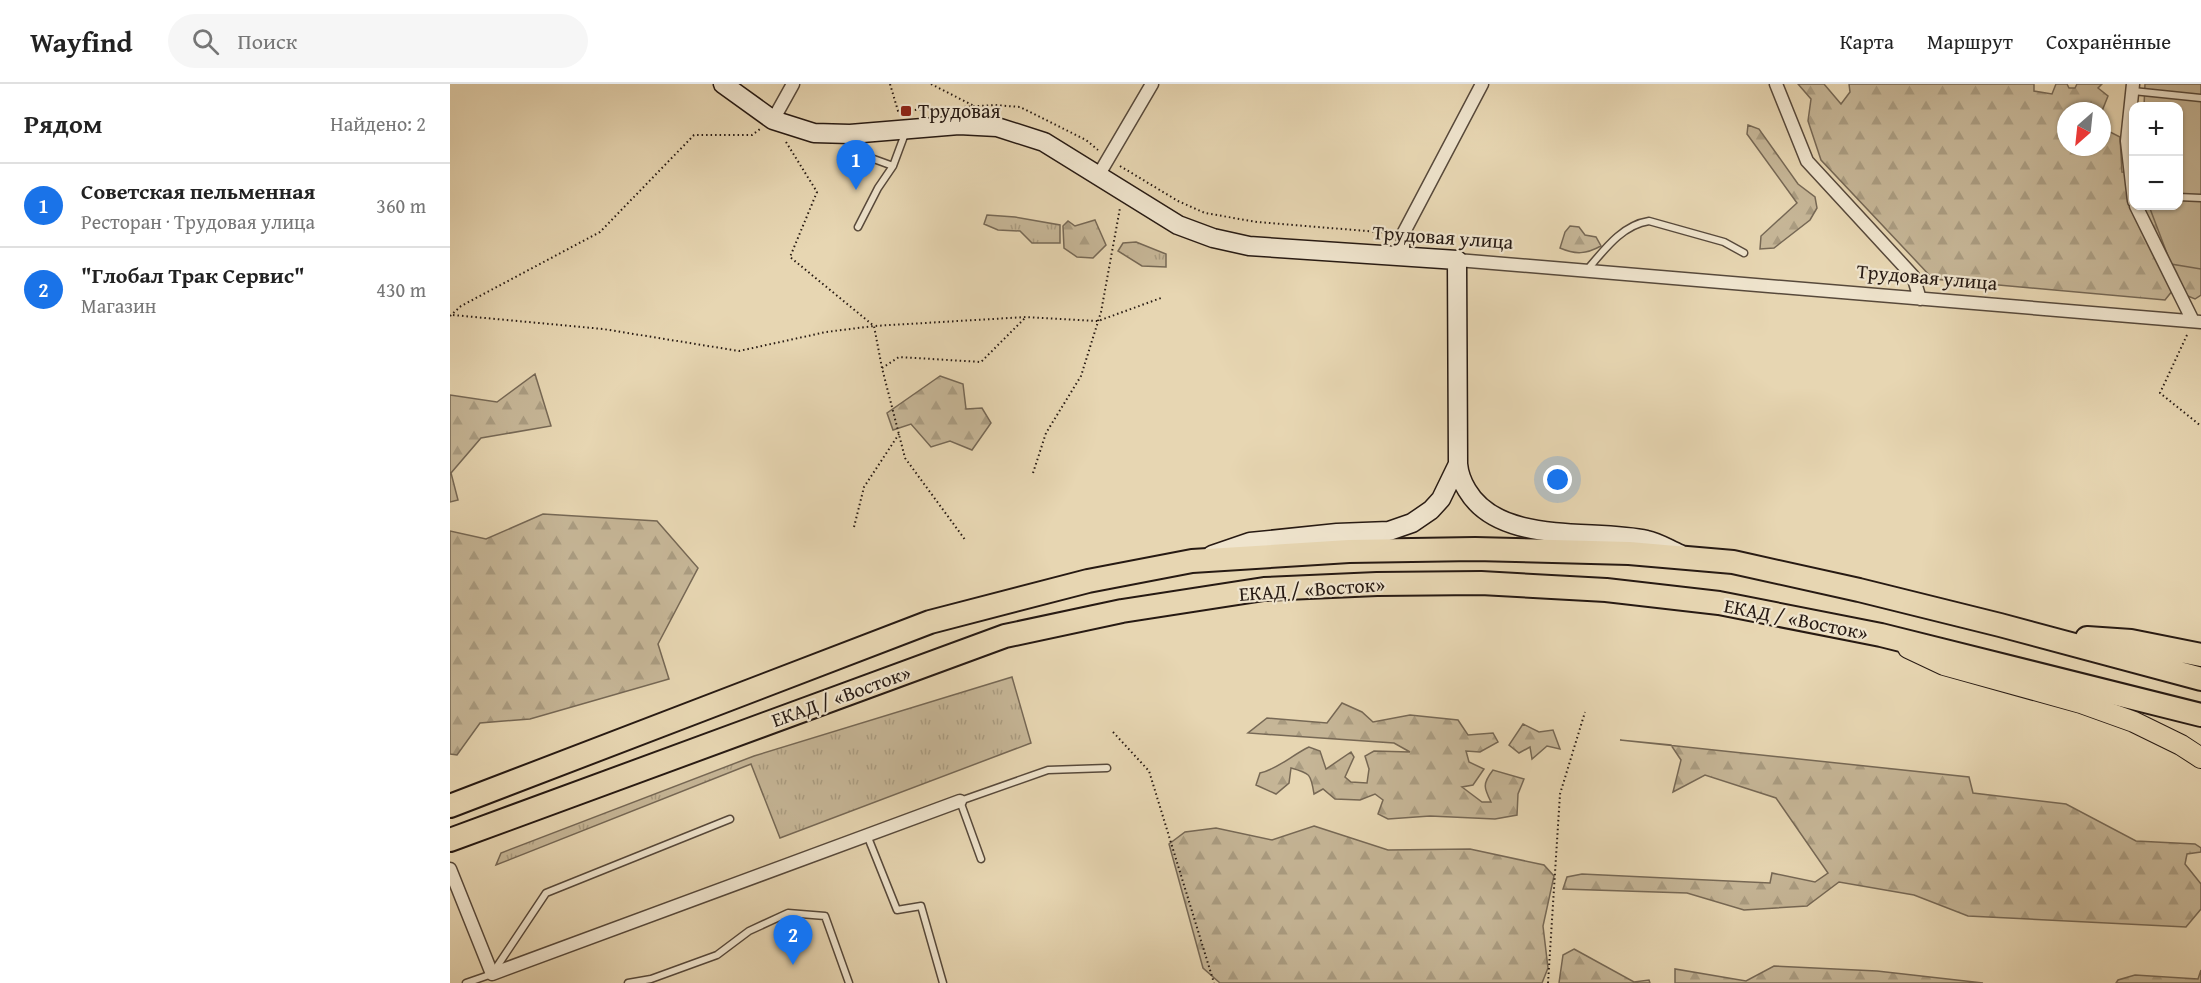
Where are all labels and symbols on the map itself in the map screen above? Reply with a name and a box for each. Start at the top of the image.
place label: Трудовая [918,96,1001,125]
north arrow [2057,102,2111,156]
marker: Трудовая [899,104,913,118]
pin: 1 [836,141,876,190]
street label: Трудовая улица [1372,217,1515,256]
street label: Трудовая улица [1856,256,1999,297]
your location [1543,465,1572,494]
street label: ЕКАД / «Восток» [1238,569,1386,608]
street label: ЕКАД / «Восток» [1722,590,1871,647]
street label: ЕКАД / «Восток» [767,657,915,734]
pin: 2 [774,916,812,965]

